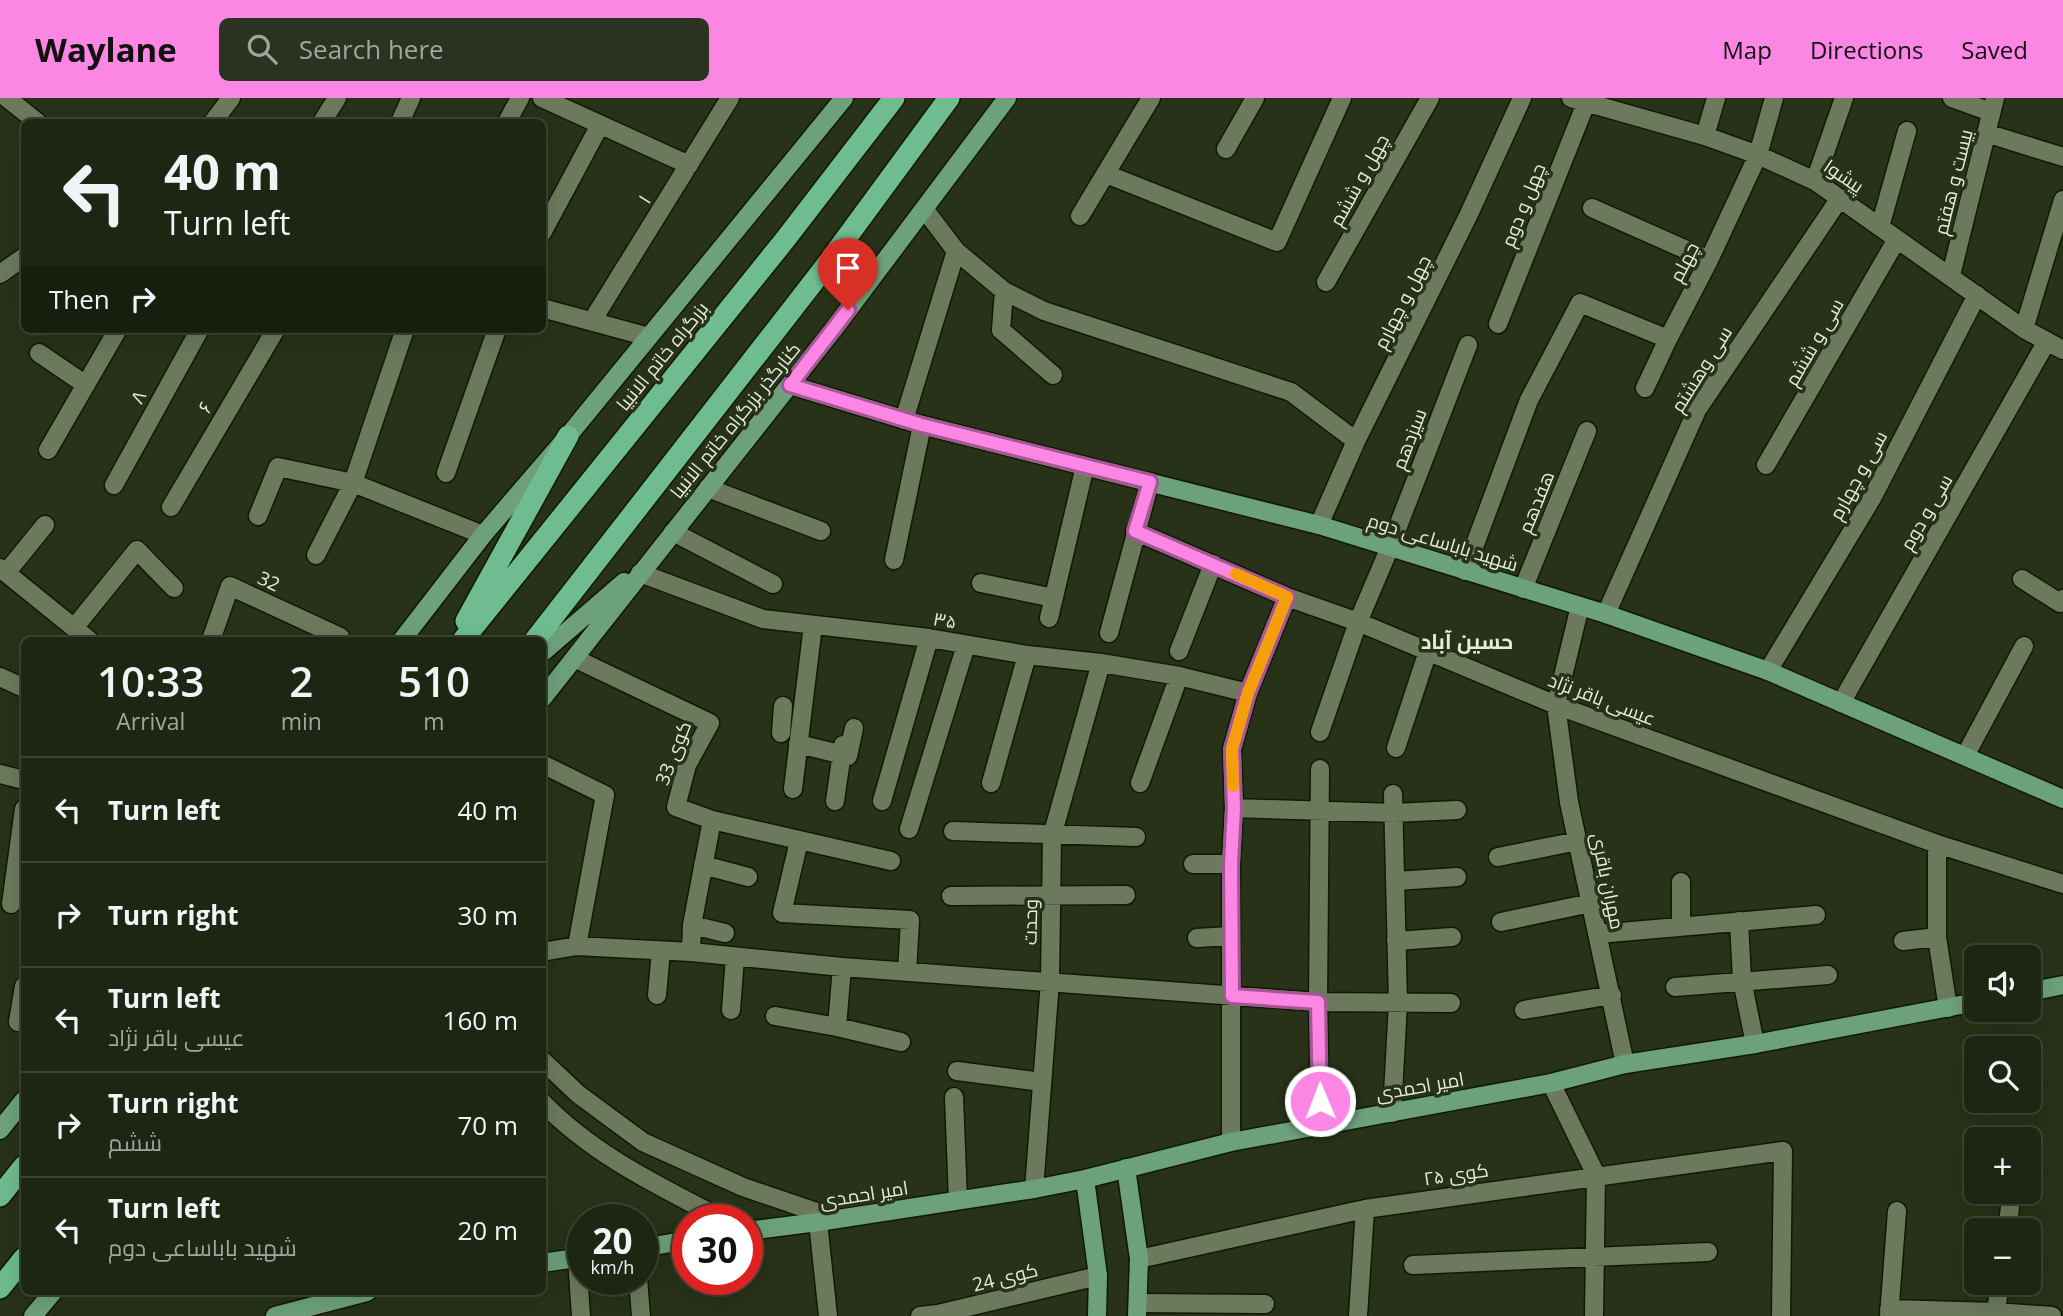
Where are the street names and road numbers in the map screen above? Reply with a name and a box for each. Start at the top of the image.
street label: بیست و هفتم [1927,126,1980,238]
street label: چهل و ششم [1323,129,1396,231]
street label: پیشوا [1819,153,1869,199]
street label: چهل و دوم [1494,159,1552,251]
street label: ۱ [631,190,657,208]
street label: چهلم [1663,238,1706,287]
street label: چهل و چهارم [1367,251,1438,354]
street label: سی و ششم [1778,293,1850,391]
street label: بزرگراه خاتم الانبیا [610,296,715,417]
street label: سی وهشتم [1664,321,1739,418]
street label: کنارگذر بزرگراه خاتم الانبیا [664,336,807,504]
street label: ۸ [124,385,152,408]
street label: ۶ [191,397,219,417]
street label: سیزدهم [1385,405,1434,474]
street label: سی و چهارم [1823,426,1894,525]
street label: هفدهم [1512,467,1561,537]
street label: سی و دوم [1894,469,1959,555]
street label: شهید باباساعی دوم [1364,507,1521,578]
street label: 32 [254,565,284,597]
street label: ۳۵ [931,605,959,635]
street label: عیسی باقر نژاد [1545,667,1659,731]
street label: کوی 33 [649,717,697,789]
street label: مهران باقری [1585,830,1631,932]
street label: وحدت [1017,899,1043,945]
street label: امیر احمدی [1374,1065,1466,1107]
street label: کوی ۲۵ [1422,1157,1490,1191]
street label: امیر احمدی [818,1174,910,1214]
street label: کوی 24 [970,1256,1040,1298]

